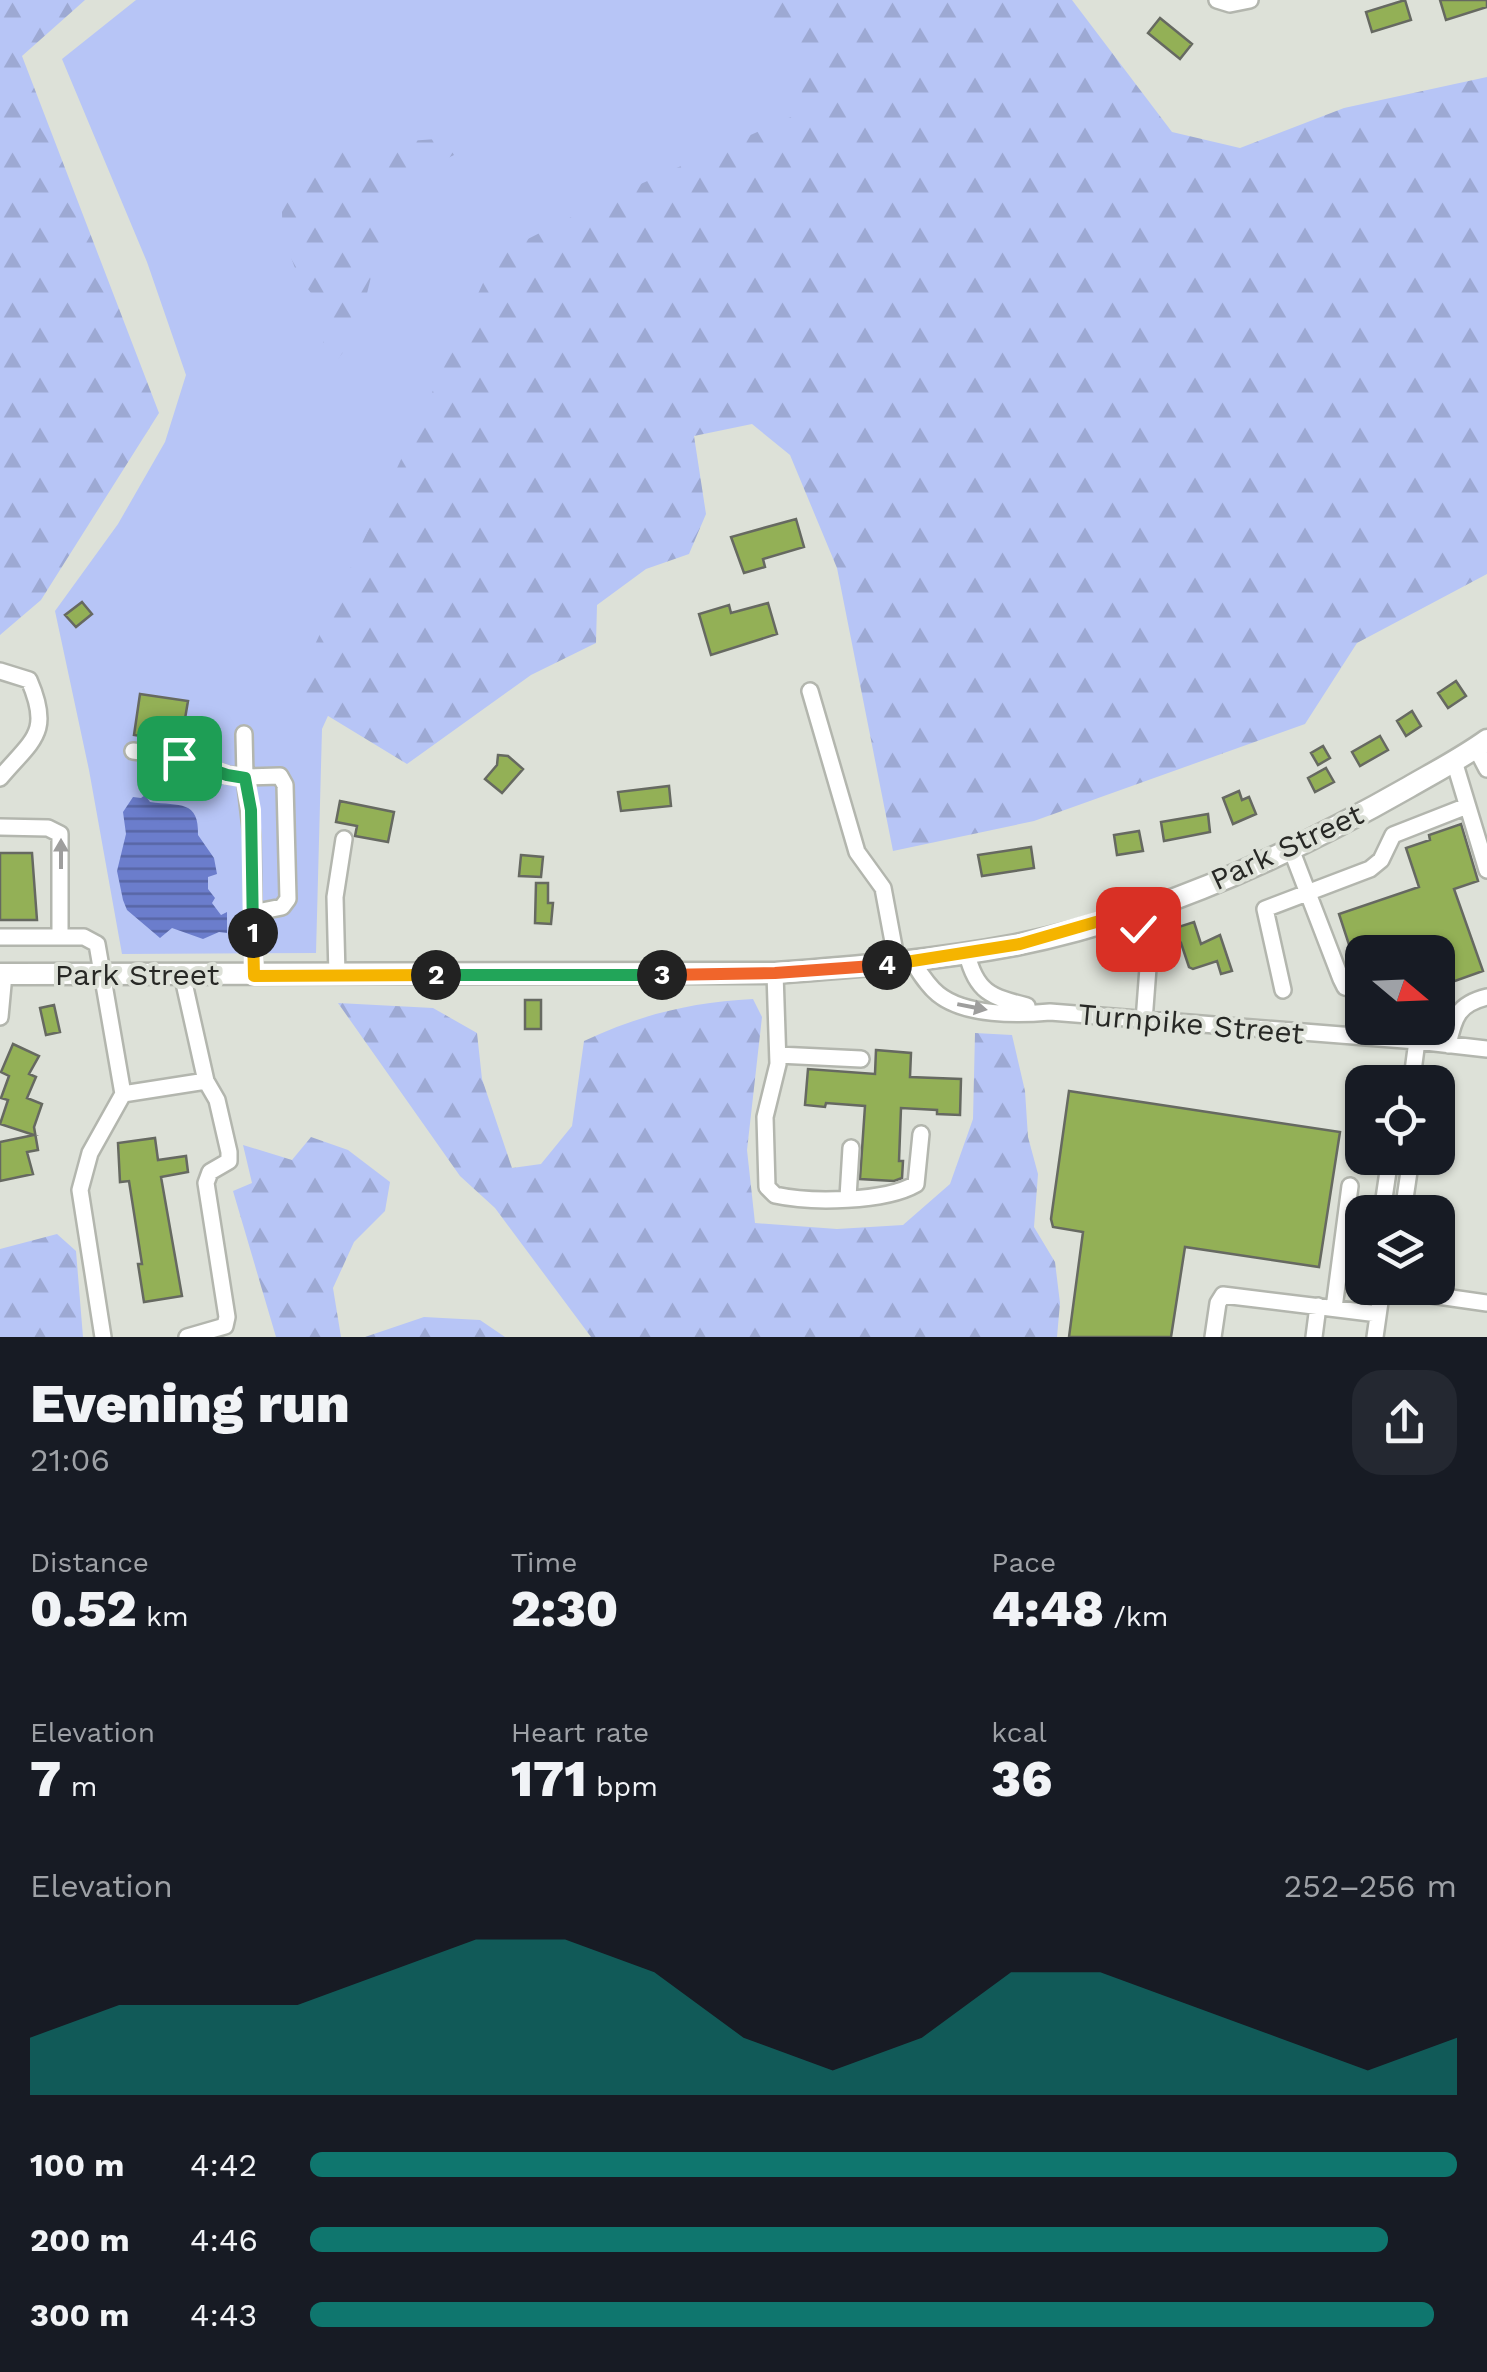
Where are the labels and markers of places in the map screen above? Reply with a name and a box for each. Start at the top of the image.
pin [137,716,222,801]
pin [1096,887,1181,972]
pin: 1 [228,908,278,958]
pin: 4 [862,940,912,990]
pin: 2 [411,950,461,1000]
pin: 3 [637,950,687,1000]

